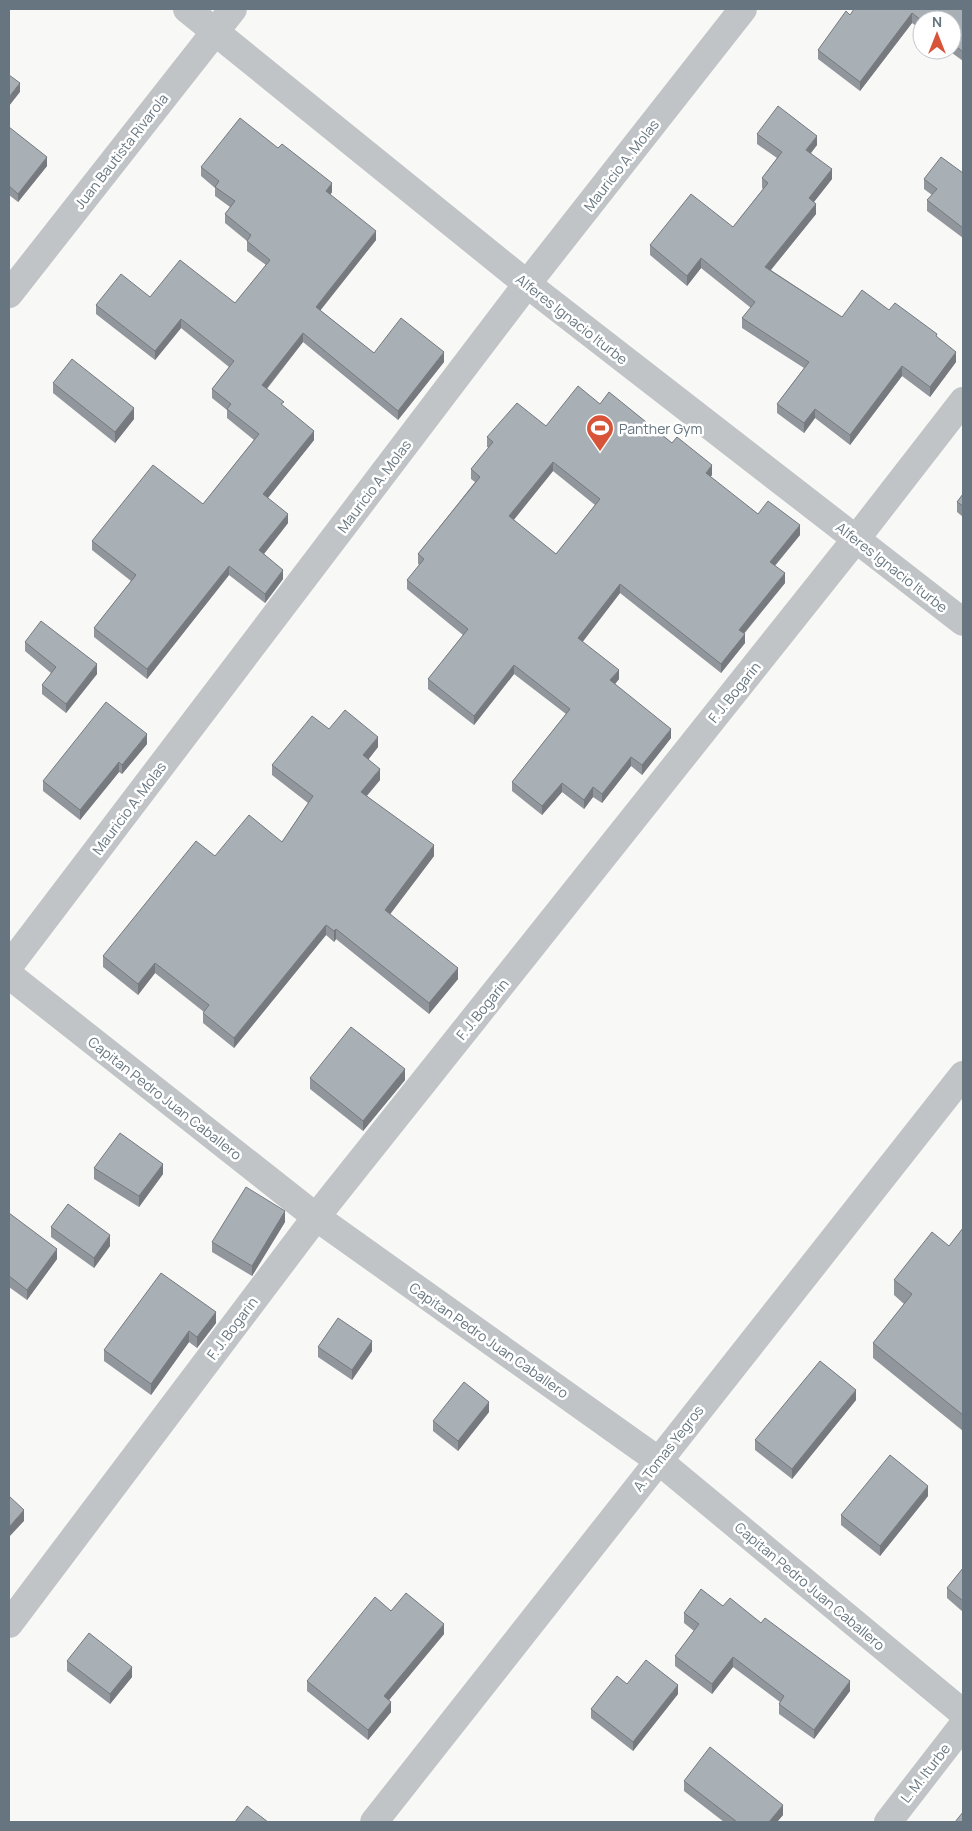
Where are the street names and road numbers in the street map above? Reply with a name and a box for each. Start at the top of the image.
street label: Juan Bautista Rivarola [70,89,172,213]
street label: Mauricio A. Molas [579,115,663,215]
street label: Alferes Ignacio Iturbe [512,269,632,369]
street label: Mauricio A. Molas [333,436,415,536]
street label: Alferes Ignacio Iturbe [832,517,952,617]
street label: F. J. Bogarin [703,657,765,727]
street label: Mauricio A. Molas [88,758,170,858]
street label: F. J. Bogarin [451,974,513,1044]
street label: Capitan Pedro Juan Caballero [84,1032,246,1164]
street label: Capitan Pedro Juan Caballero [406,1278,572,1402]
street label: F. J. Bogarin [202,1293,262,1363]
street label: A. Tomas Yegros [628,1401,708,1495]
street label: Capitan Pedro Juan Caballero [731,1518,889,1654]
street label: L. M. Iturbe [896,1739,954,1807]

